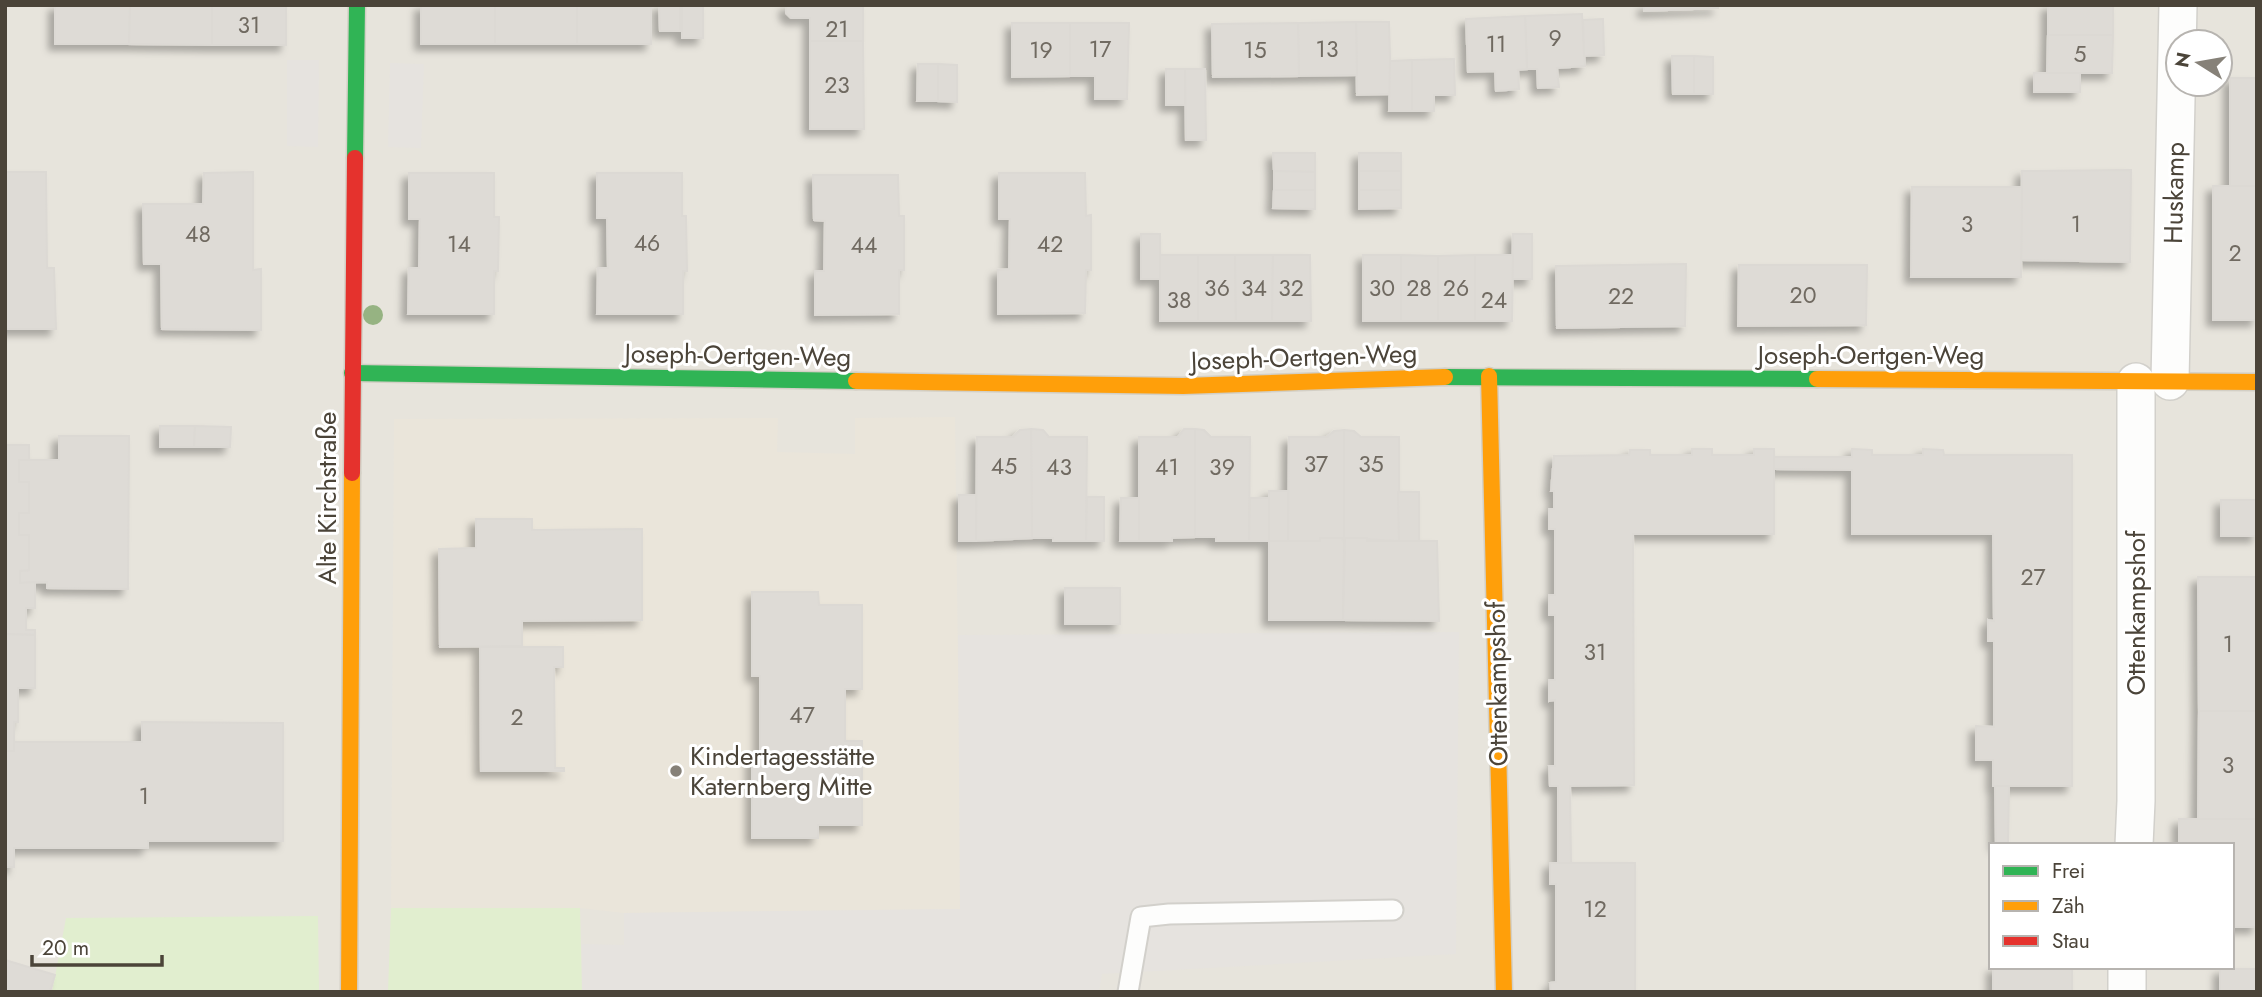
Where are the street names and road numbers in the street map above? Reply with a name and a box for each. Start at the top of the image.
street label: Huskamp [2154,142,2194,244]
street label: Joseph-Oertgen-Weg [621,334,852,376]
street label: Joseph-Oertgen-Weg [1187,334,1418,380]
street label: Joseph-Oertgen-Weg [1755,336,1984,374]
street label: Alte Kirchstraße [308,412,346,584]
street label: Ottenkampshof [2117,530,2155,695]
street label: Ottenkampshof [1477,601,1517,767]

